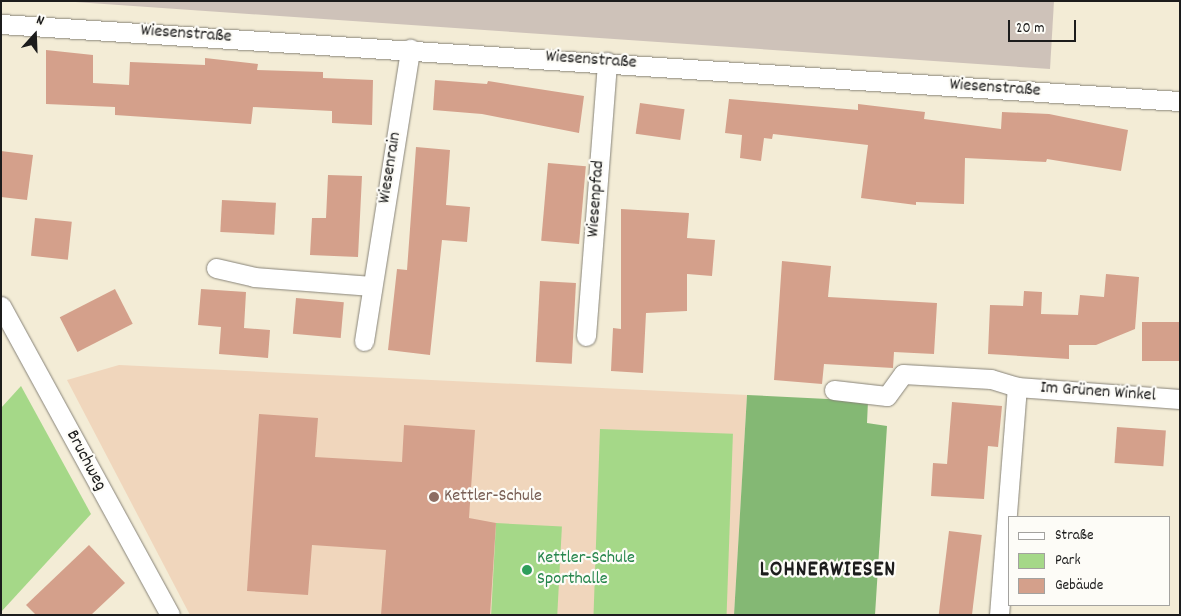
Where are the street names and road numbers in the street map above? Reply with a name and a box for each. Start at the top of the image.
street label: Wiesenstraße [140,21,232,49]
street label: Wiesenstraße [545,47,637,75]
street label: Wiesenstraße [949,75,1041,103]
street label: Wiesenrain [375,131,407,205]
street label: Wiesenpfad [584,160,610,238]
street label: Im Grünen Winkel [1039,378,1157,408]
street label: Bruchweg [60,427,110,495]

